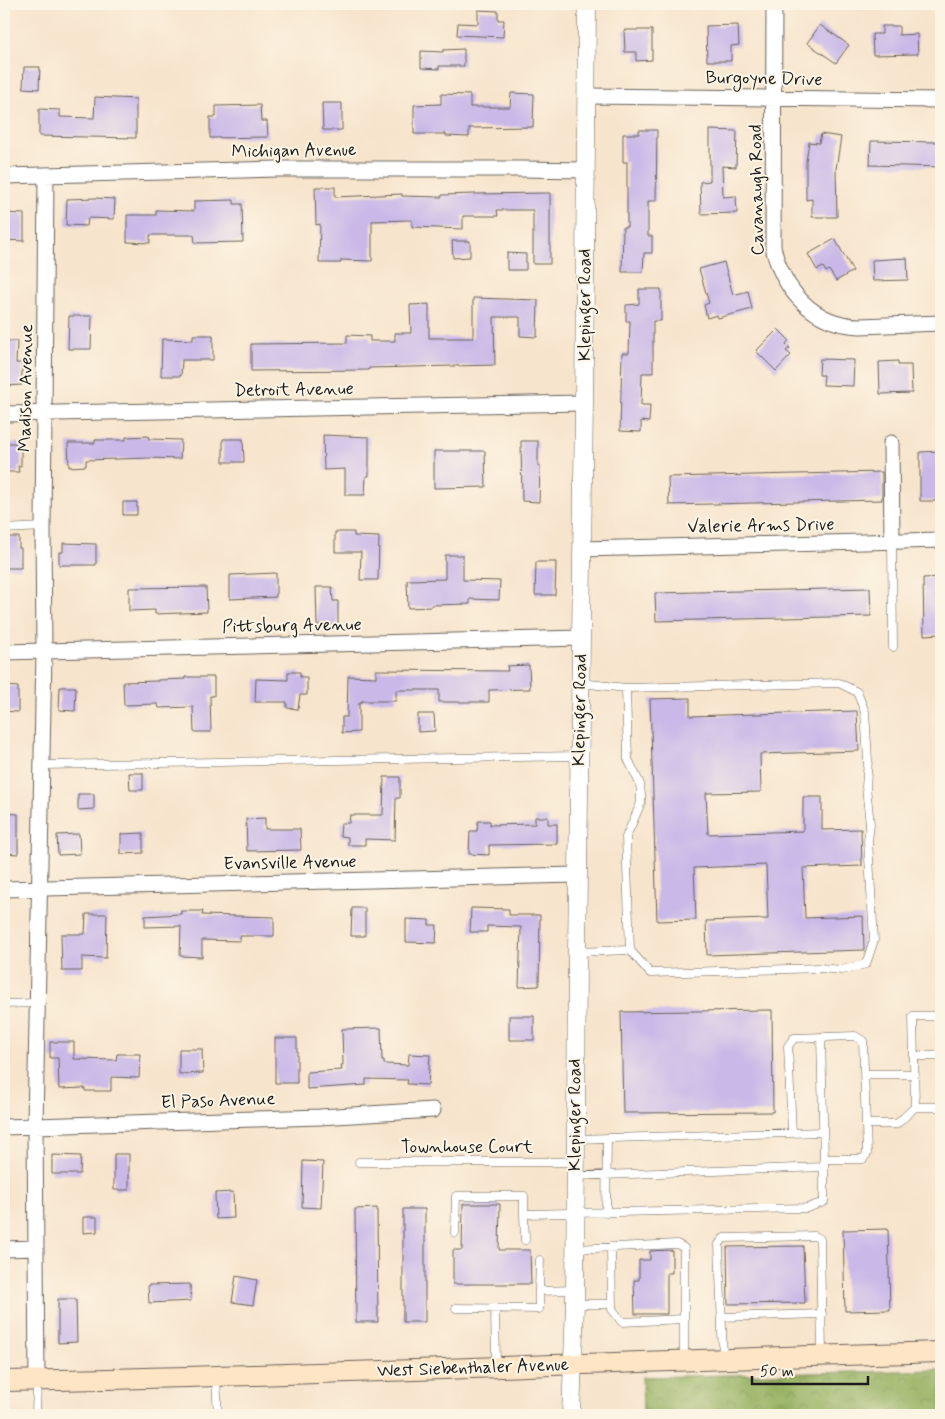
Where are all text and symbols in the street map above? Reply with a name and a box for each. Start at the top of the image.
street label: Burgoyne Drive [705,66,823,93]
street label: Cavanaugh Road [744,124,770,256]
street label: Michigan Avenue [231,138,357,164]
street label: Klepinger Road [573,249,599,361]
street label: Madison Avenue [13,324,39,452]
street label: Detroit Avenue [234,377,354,403]
street label: Valerie Arms Drive [687,513,835,539]
street label: Pittsburg Avenue [222,613,362,639]
street label: Klepinger Road [567,654,595,767]
street label: Evansville Avenue [223,850,357,876]
street label: Klepinger Road [563,1059,589,1171]
street label: El Paso Avenue [160,1087,276,1115]
street label: Townhouse Court [401,1135,534,1159]
street label: West Siebenthaler Avenue [377,1353,569,1383]
scale bar [752,1354,869,1386]
text: 50 m [760,1362,794,1382]

